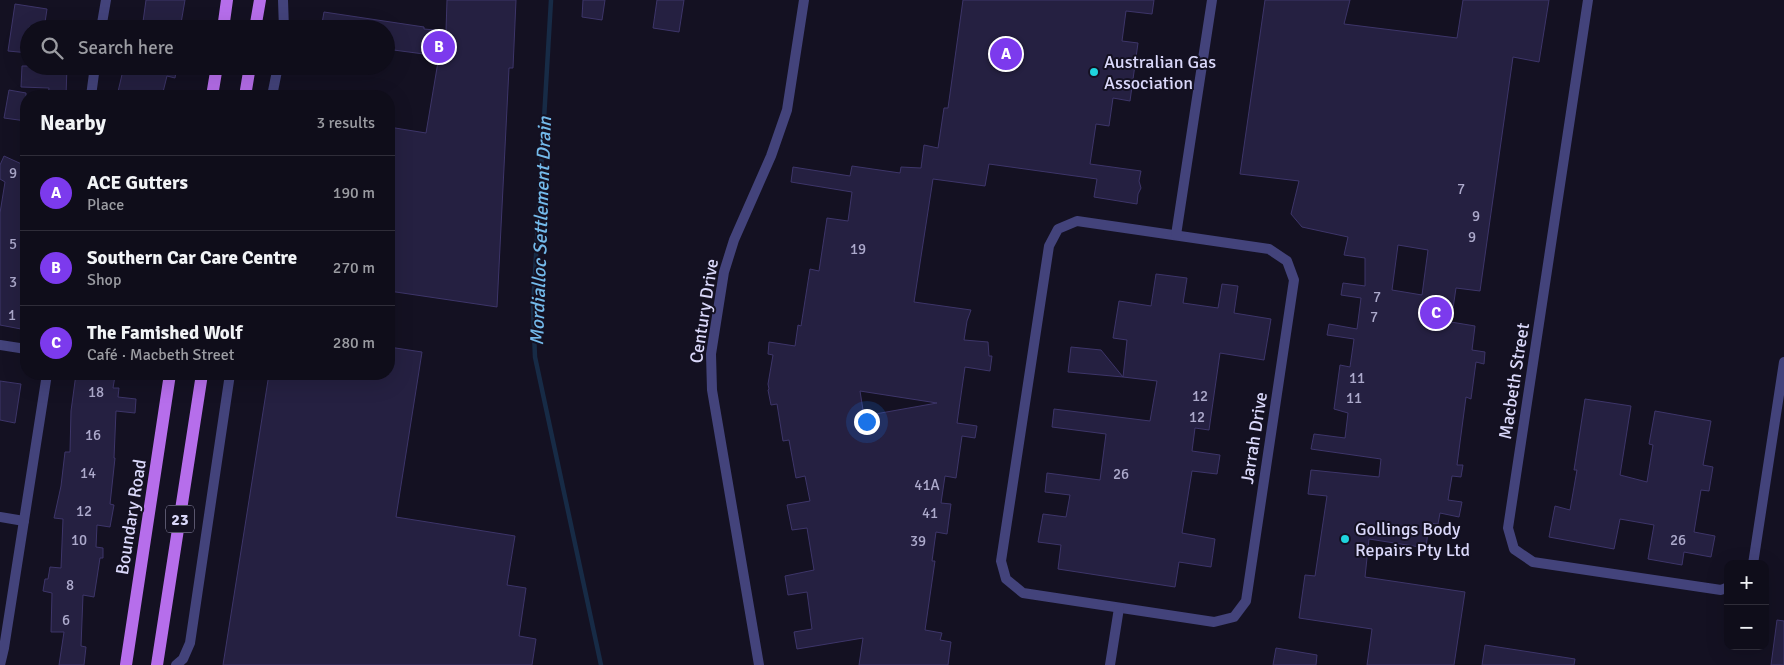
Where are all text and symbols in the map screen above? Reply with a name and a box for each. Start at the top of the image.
search box [20,20,395,75]
pin: B [423,28,455,66]
icon: search [38,34,66,62]
pin: A [990,35,1022,73]
text: Search here [78,36,174,60]
place label: Australian Gas Association [1104,51,1216,94]
marker: Australian Gas Association [1088,66,1100,78]
text: Nearby [40,110,106,136]
text: 3 results [316,113,375,133]
water label: Mordialloc Settlement Drain [525,116,557,346]
house number: 9 [9,164,17,182]
text: ACE Gutters [87,171,188,195]
house number: 7 [1457,180,1465,198]
text: A [51,183,61,203]
text: 190 m [333,183,375,203]
text: Place [87,195,124,215]
house number: 9 [1472,207,1480,225]
house number: 9 [1468,228,1476,246]
house number: 5 [9,235,17,253]
house number: 19 [850,240,866,258]
text: Southern Car Care Centre [87,246,297,270]
street label: Century Drive [685,257,723,365]
text: B [51,258,61,278]
text: 270 m [333,258,375,278]
text: Shop [87,270,121,290]
house number: 3 [9,273,17,291]
house number: 7 [1373,288,1381,306]
pin: C [1420,294,1452,332]
house number: 1 [8,306,16,324]
house number: 7 [1370,308,1378,326]
text: The Famished Wolf [87,321,242,345]
street label: Macbeth Street [1494,321,1534,441]
text: C [51,333,61,353]
text: 280 m [333,333,375,353]
text: Café · Macbeth Street [87,345,234,365]
house number: 11 [1349,369,1365,387]
house number: 18 [88,383,104,401]
house number: 12 [1192,387,1208,405]
house number: 11 [1346,389,1362,407]
street label: Jarrah Drive [1236,390,1272,486]
house number: 12 [1189,408,1205,426]
your location [854,409,880,435]
house number: 16 [85,426,101,444]
street label: Boundary Road [111,458,151,576]
house number: 14 [80,464,96,482]
house number: 26 [1113,465,1129,483]
house number: 41A [914,476,940,494]
house number: 12 [76,502,92,520]
house number: 41 [922,504,938,522]
road number: 23 [166,506,194,532]
place label: Gollings Body Repairs Pty Ltd [1355,518,1470,561]
house number: 10 [71,531,87,549]
house number: 26 [1670,531,1686,549]
house number: 39 [910,532,926,550]
marker: Gollings Body Repairs Pty Ltd [1339,533,1351,545]
map controls [1724,560,1769,650]
button: + [1724,560,1769,605]
house number: 8 [66,576,74,594]
button: − [1724,605,1769,650]
house number: 6 [62,611,70,629]

